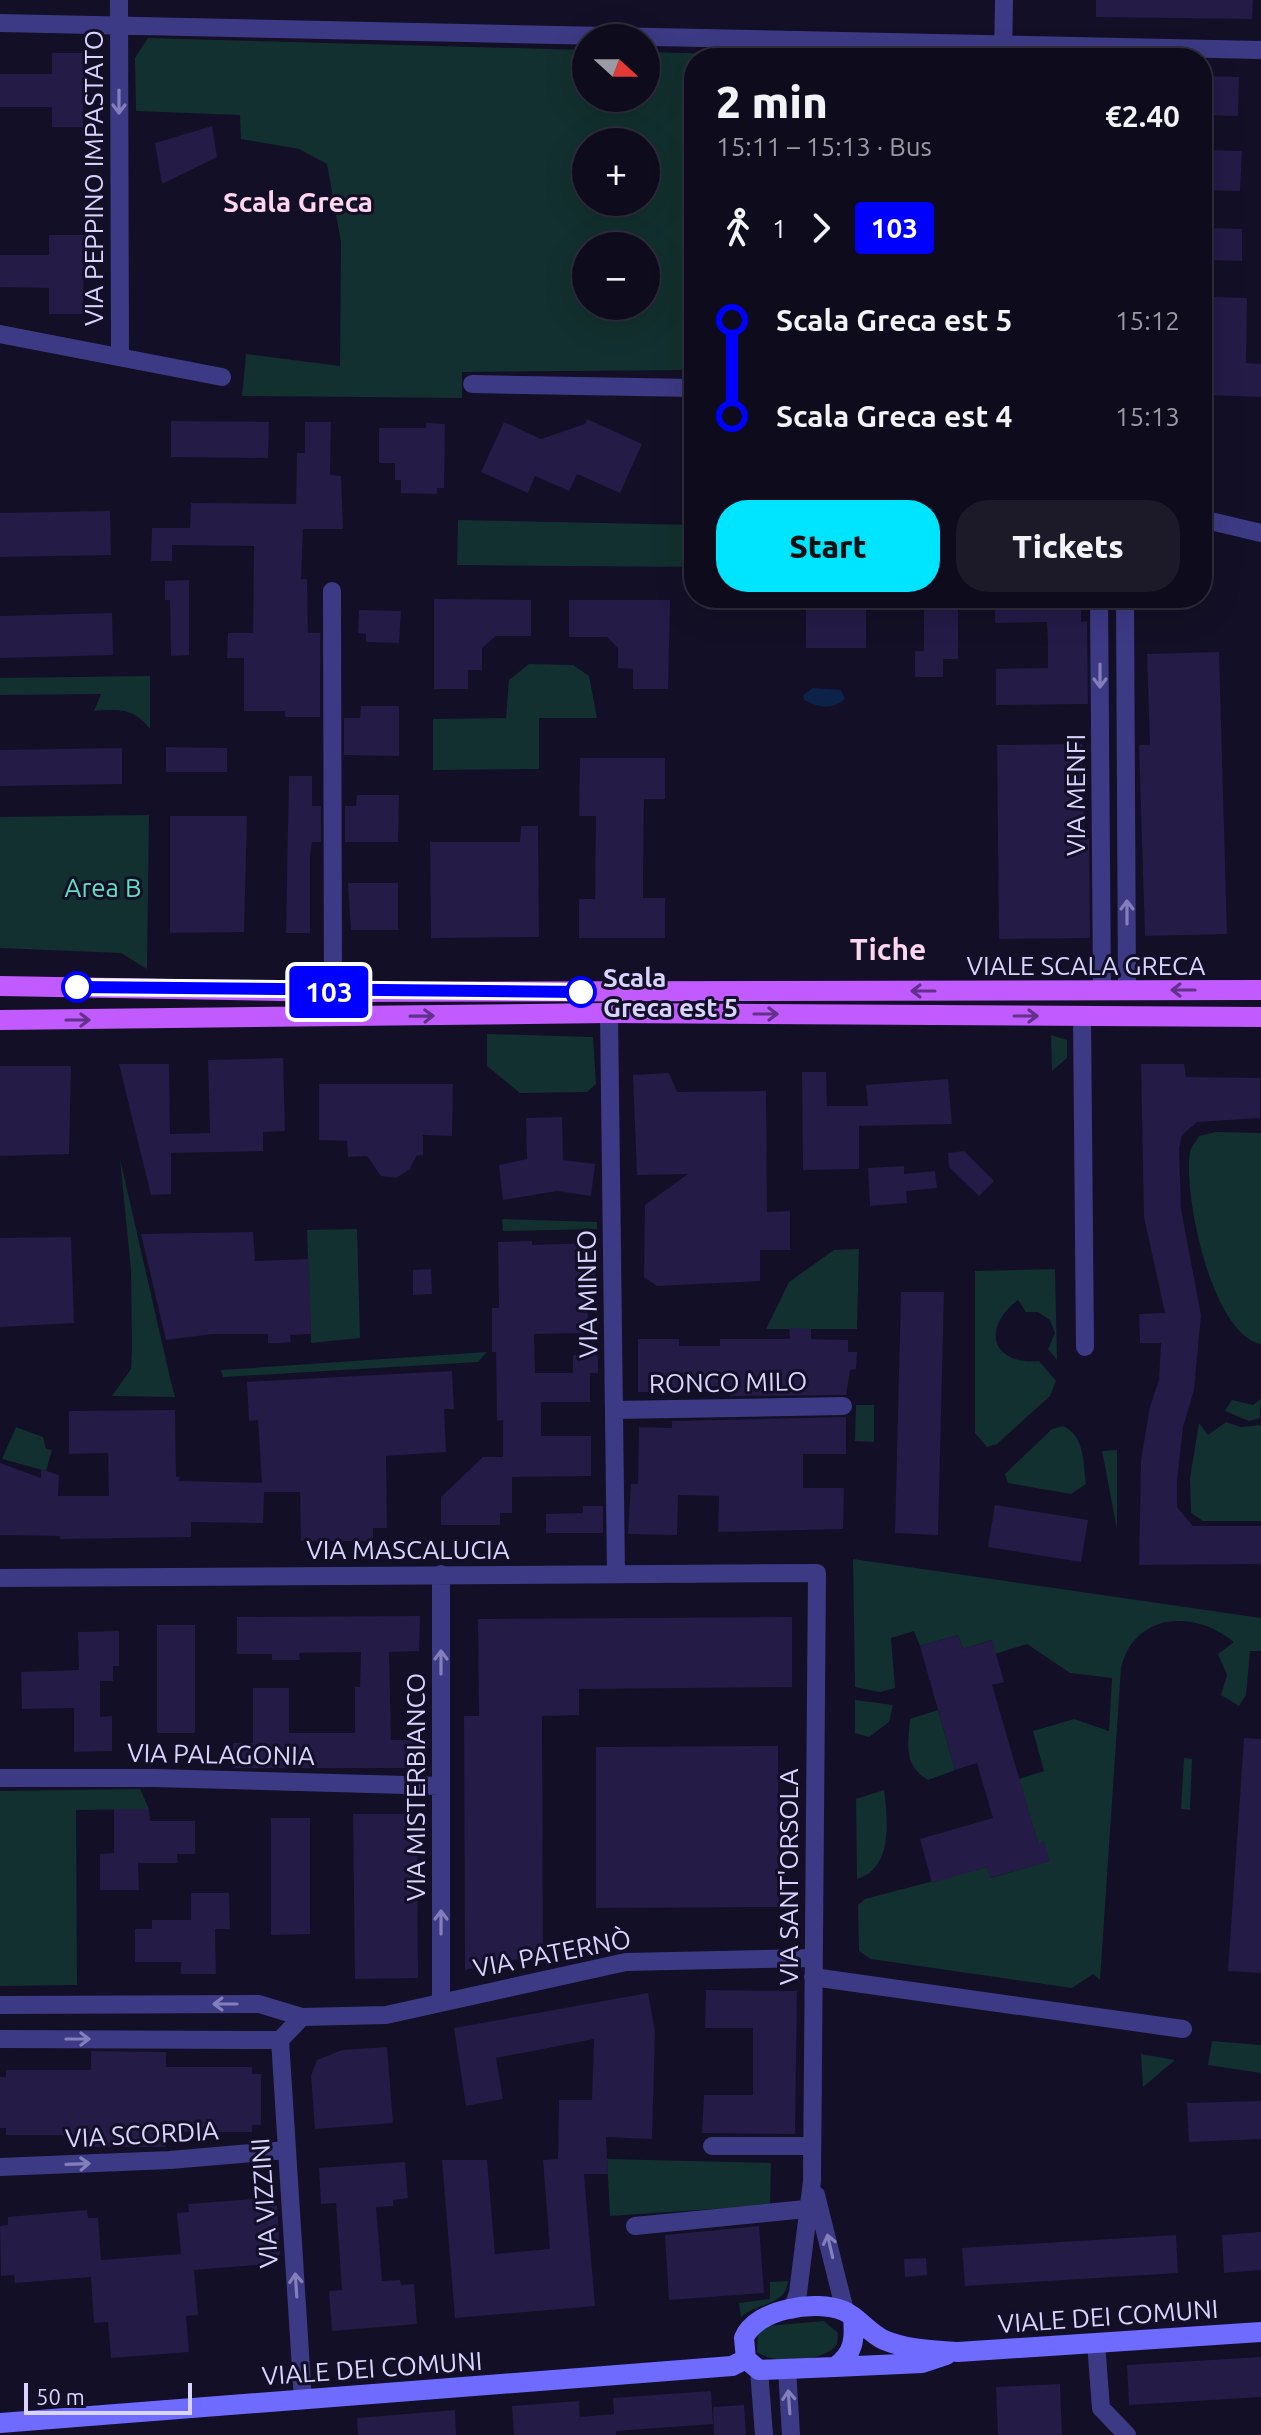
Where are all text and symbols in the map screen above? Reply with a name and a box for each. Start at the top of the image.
north arrow [572,24,660,112]
map controls [572,24,660,320]
street label: VIA PEPPINO IMPASTATO [79,30,108,326]
text: 2 min [716,77,828,126]
one-way arrow [111,88,127,115]
text: €2.40 [1105,99,1180,133]
button: + [572,128,660,216]
text: 15:11 – 15:13 · Bus [716,132,932,161]
district label: Scala Greca [223,186,373,217]
icon: walk [716,206,760,250]
icon: forward [799,206,843,250]
text: 103 [871,212,918,243]
text: 1 [772,214,787,243]
button: − [572,232,660,320]
text: Scala Greca est 5 [776,303,1012,337]
text: 15:12 [1115,306,1180,335]
text: Scala Greca est 4 [776,399,1012,433]
text: 15:13 [1115,402,1180,431]
button: Start [716,500,940,592]
button: Tickets [956,500,1180,592]
one-way arrow [1092,662,1108,689]
street label: VIA MENFI [1061,734,1090,856]
park label: Area B [65,873,141,902]
one-way arrow [1119,899,1134,926]
district label: Tiche [850,932,926,966]
street label: VIALE SCALA GRECA [967,951,1206,980]
place label: Scala Greca est 5 [603,963,738,1022]
line badge: 103 [283,966,375,1018]
unlabelled marker [62,972,92,1002]
text: 103 [305,976,353,1007]
marker: Scala Greca est 5 [566,977,596,1007]
one-way arrow [1170,982,1197,998]
one-way arrow [910,983,937,999]
one-way arrow [752,1006,779,1022]
one-way arrow [1012,1008,1039,1024]
one-way arrow [408,1009,435,1024]
one-way arrow [64,1012,91,1028]
street label: VIA MINEO [571,1230,603,1358]
street label: RONCO MILO [648,1366,808,1398]
street label: VIA MASCALUCIA [306,1535,510,1564]
one-way arrow [433,1649,449,1676]
street label: VIA MISTERBIANCO [401,1673,430,1901]
street label: VIA PALAGONIA [127,1738,315,1770]
street label: VIA SANT'ORSOLA [774,1769,803,1985]
one-way arrow [433,1909,449,1936]
street label: VIA PATERNÒ [471,1924,633,1982]
one-way arrow [212,1996,239,2012]
one-way arrow [64,2031,91,2047]
street label: VIA SCORDIA [65,2115,220,2152]
street label: VIA VIZZINI [245,2137,283,2269]
one-way arrow [64,2156,91,2171]
one-way arrow [821,2233,836,2259]
one-way arrow [288,2272,303,2299]
street label: VIALE DEI COMUNI [997,2294,1219,2338]
street label: VIALE DEI COMUNI [261,2346,483,2390]
scale bar [24,2379,192,2415]
text: 50 m [36,2384,85,2409]
one-way arrow [781,2389,796,2416]

